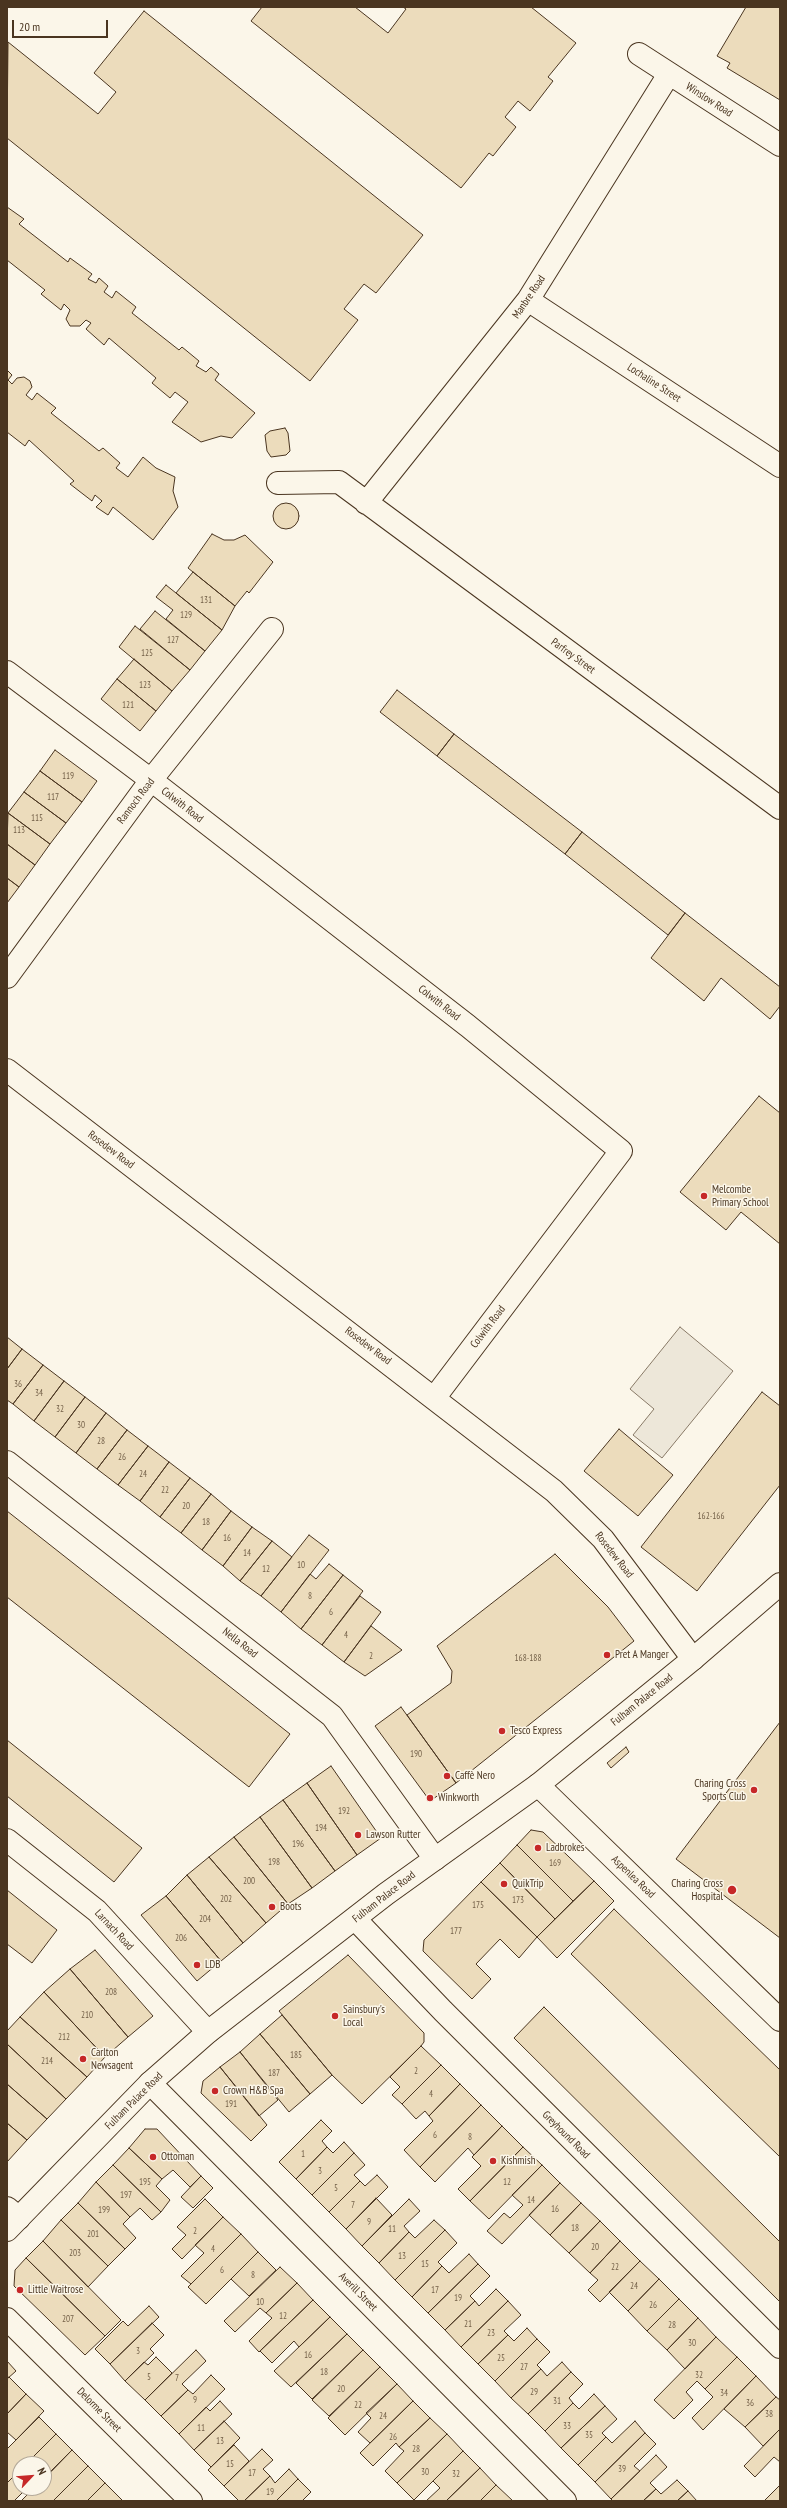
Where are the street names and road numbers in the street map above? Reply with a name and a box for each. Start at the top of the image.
street label: Winslow Road [683,80,735,120]
street label: Manbre Road [510,273,548,321]
street label: Lochaline Street [625,361,683,405]
street label: Parfrey Street [548,636,598,676]
street label: Rannoch Road [114,775,158,827]
street label: Colwith Road [158,784,206,826]
street label: Colwith Road [415,982,463,1024]
street label: Rosedew Road [85,1128,137,1172]
street label: Colwith Road [468,1303,508,1351]
street label: Rosedew Road [342,1324,394,1368]
street label: Rosedew Road [592,1529,636,1581]
street label: Nella Road [220,1625,260,1661]
street label: Fulham Palace Road [608,1671,676,1729]
street label: Aspenlea Road [608,1853,658,1901]
street label: Fulham Palace Road [350,1868,418,1926]
street label: Larnach Road [92,1907,136,1953]
street label: Fulham Palace Road [102,2069,166,2133]
street label: Greyhound Road [539,2108,593,2162]
street label: Averill Street [336,2270,380,2314]
street label: Delorme Street [74,2385,124,2435]

